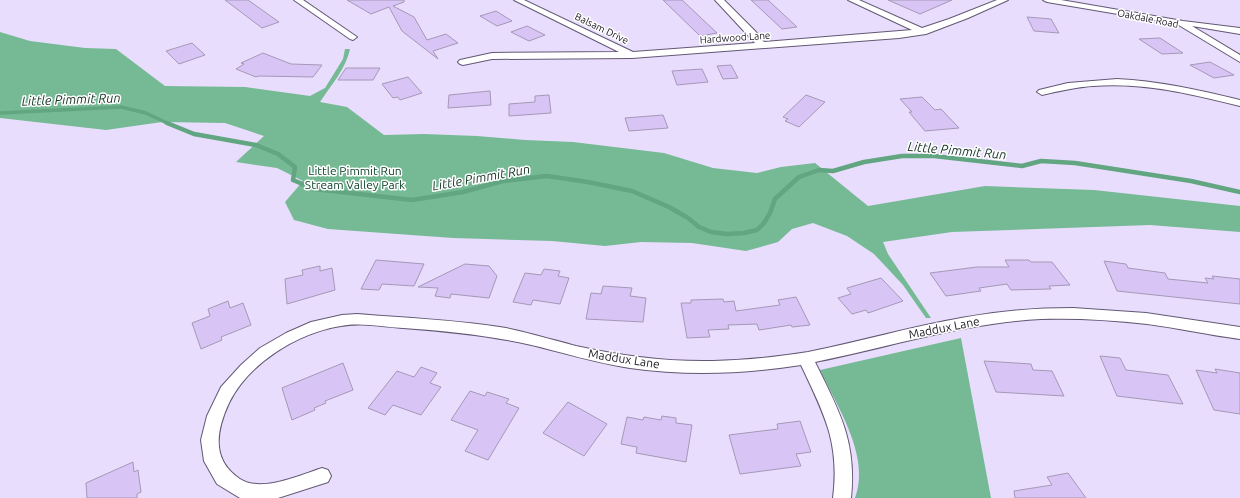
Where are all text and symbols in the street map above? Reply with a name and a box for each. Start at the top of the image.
street label: Oakdale Road [1116,7,1180,30]
street label: Balsam Drive [573,11,630,46]
street label: Hardwood Lane [699,30,771,45]
water label: Little Pimmit Run [21,90,121,108]
water label: Little Pimmit Run [907,139,1007,161]
water label: Little Pimmit Run [431,162,531,192]
park label: Little Pimmit Run Stream Valley Park [305,164,405,191]
street label: Maddux Lane [907,314,981,341]
street label: Maddux Lane [587,346,661,371]

